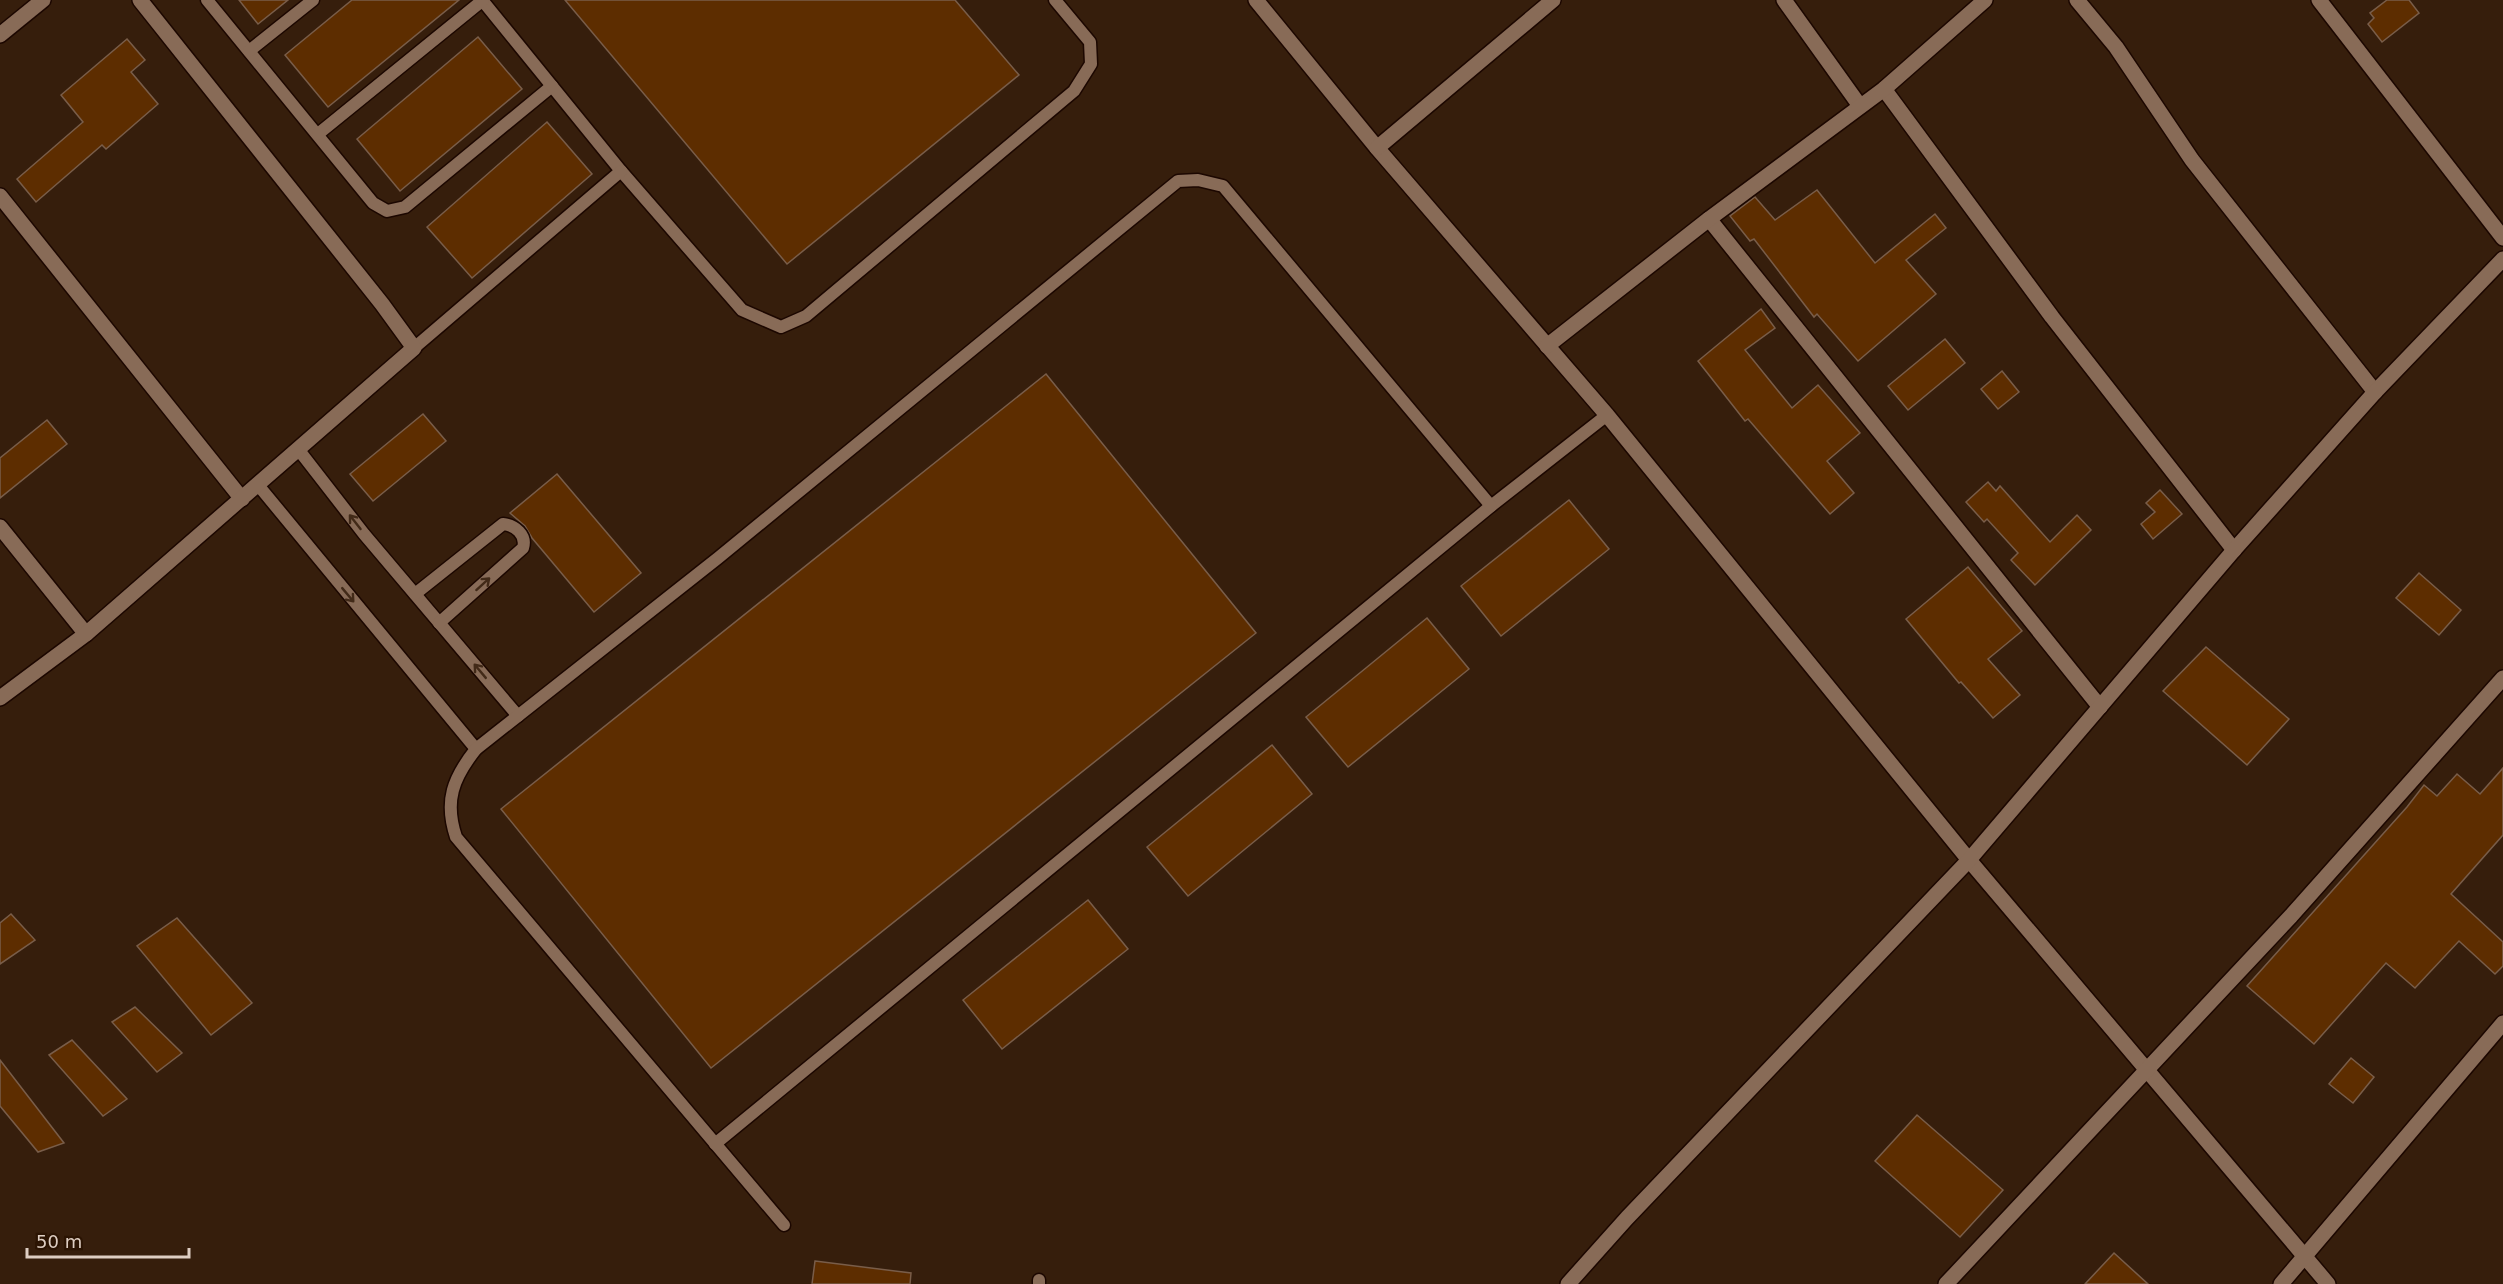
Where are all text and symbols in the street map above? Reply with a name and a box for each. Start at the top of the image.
one-way arrow [348,514,361,530]
one-way arrow [475,577,490,591]
one-way arrow [342,587,355,603]
one-way arrow [474,663,487,679]
scale bar [27,1221,189,1259]
text: 50 m [36,1231,82,1252]

